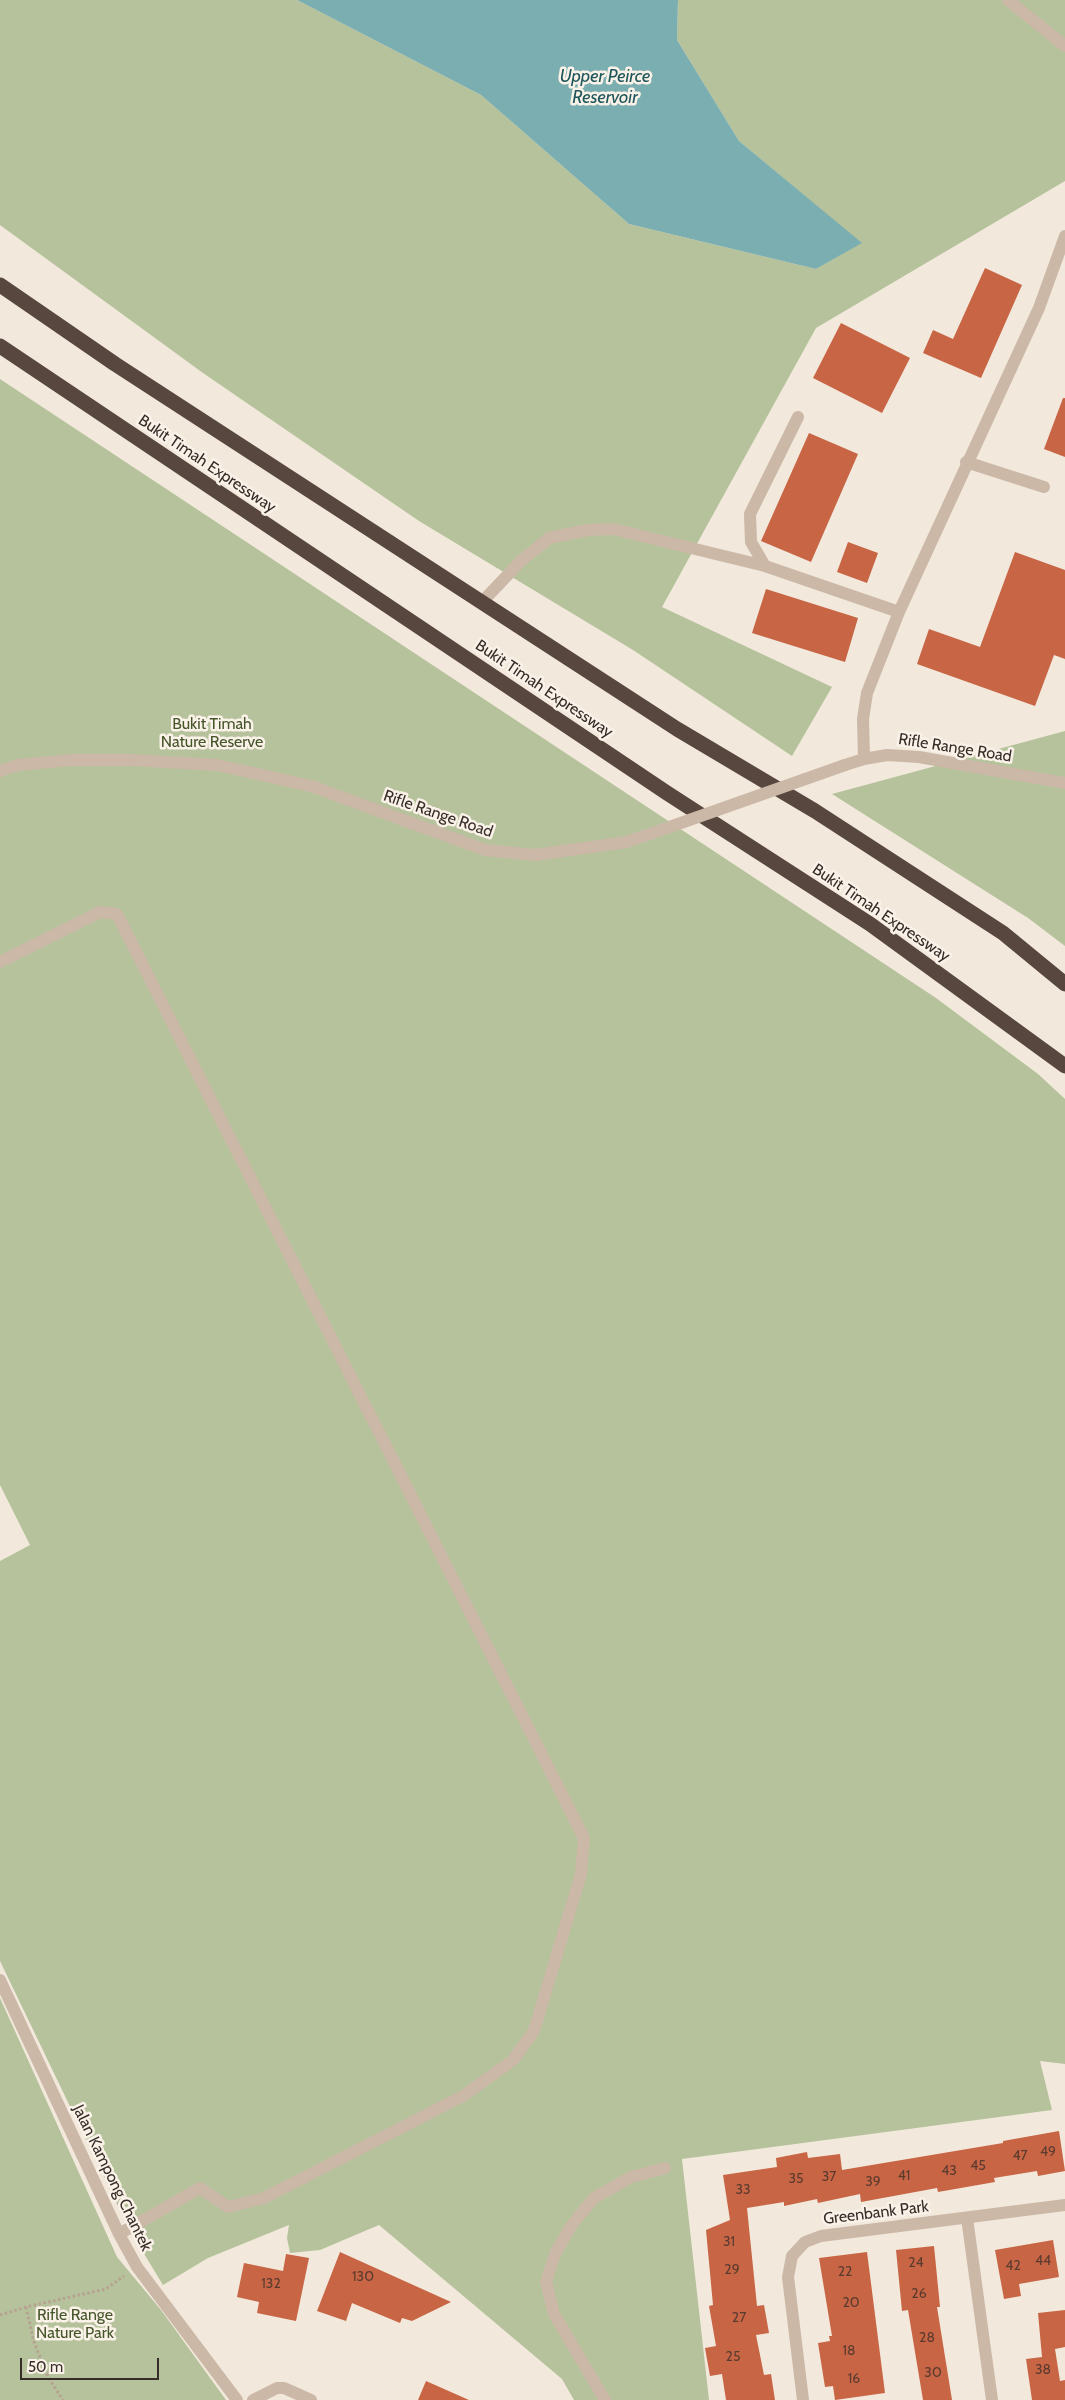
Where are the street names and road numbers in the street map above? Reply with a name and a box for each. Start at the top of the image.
street label: Bukit Timah Expressway [135,411,279,517]
street label: Bukit Timah Expressway [472,636,616,742]
street label: Rifle Range Road [897,730,1013,766]
street label: Rifle Range Road [381,786,495,842]
street label: Bukit Timah Expressway [809,860,953,966]
street label: Jalan Kampong Chantek [68,2102,156,2254]
street label: Greenbank Park [822,2197,930,2229]

